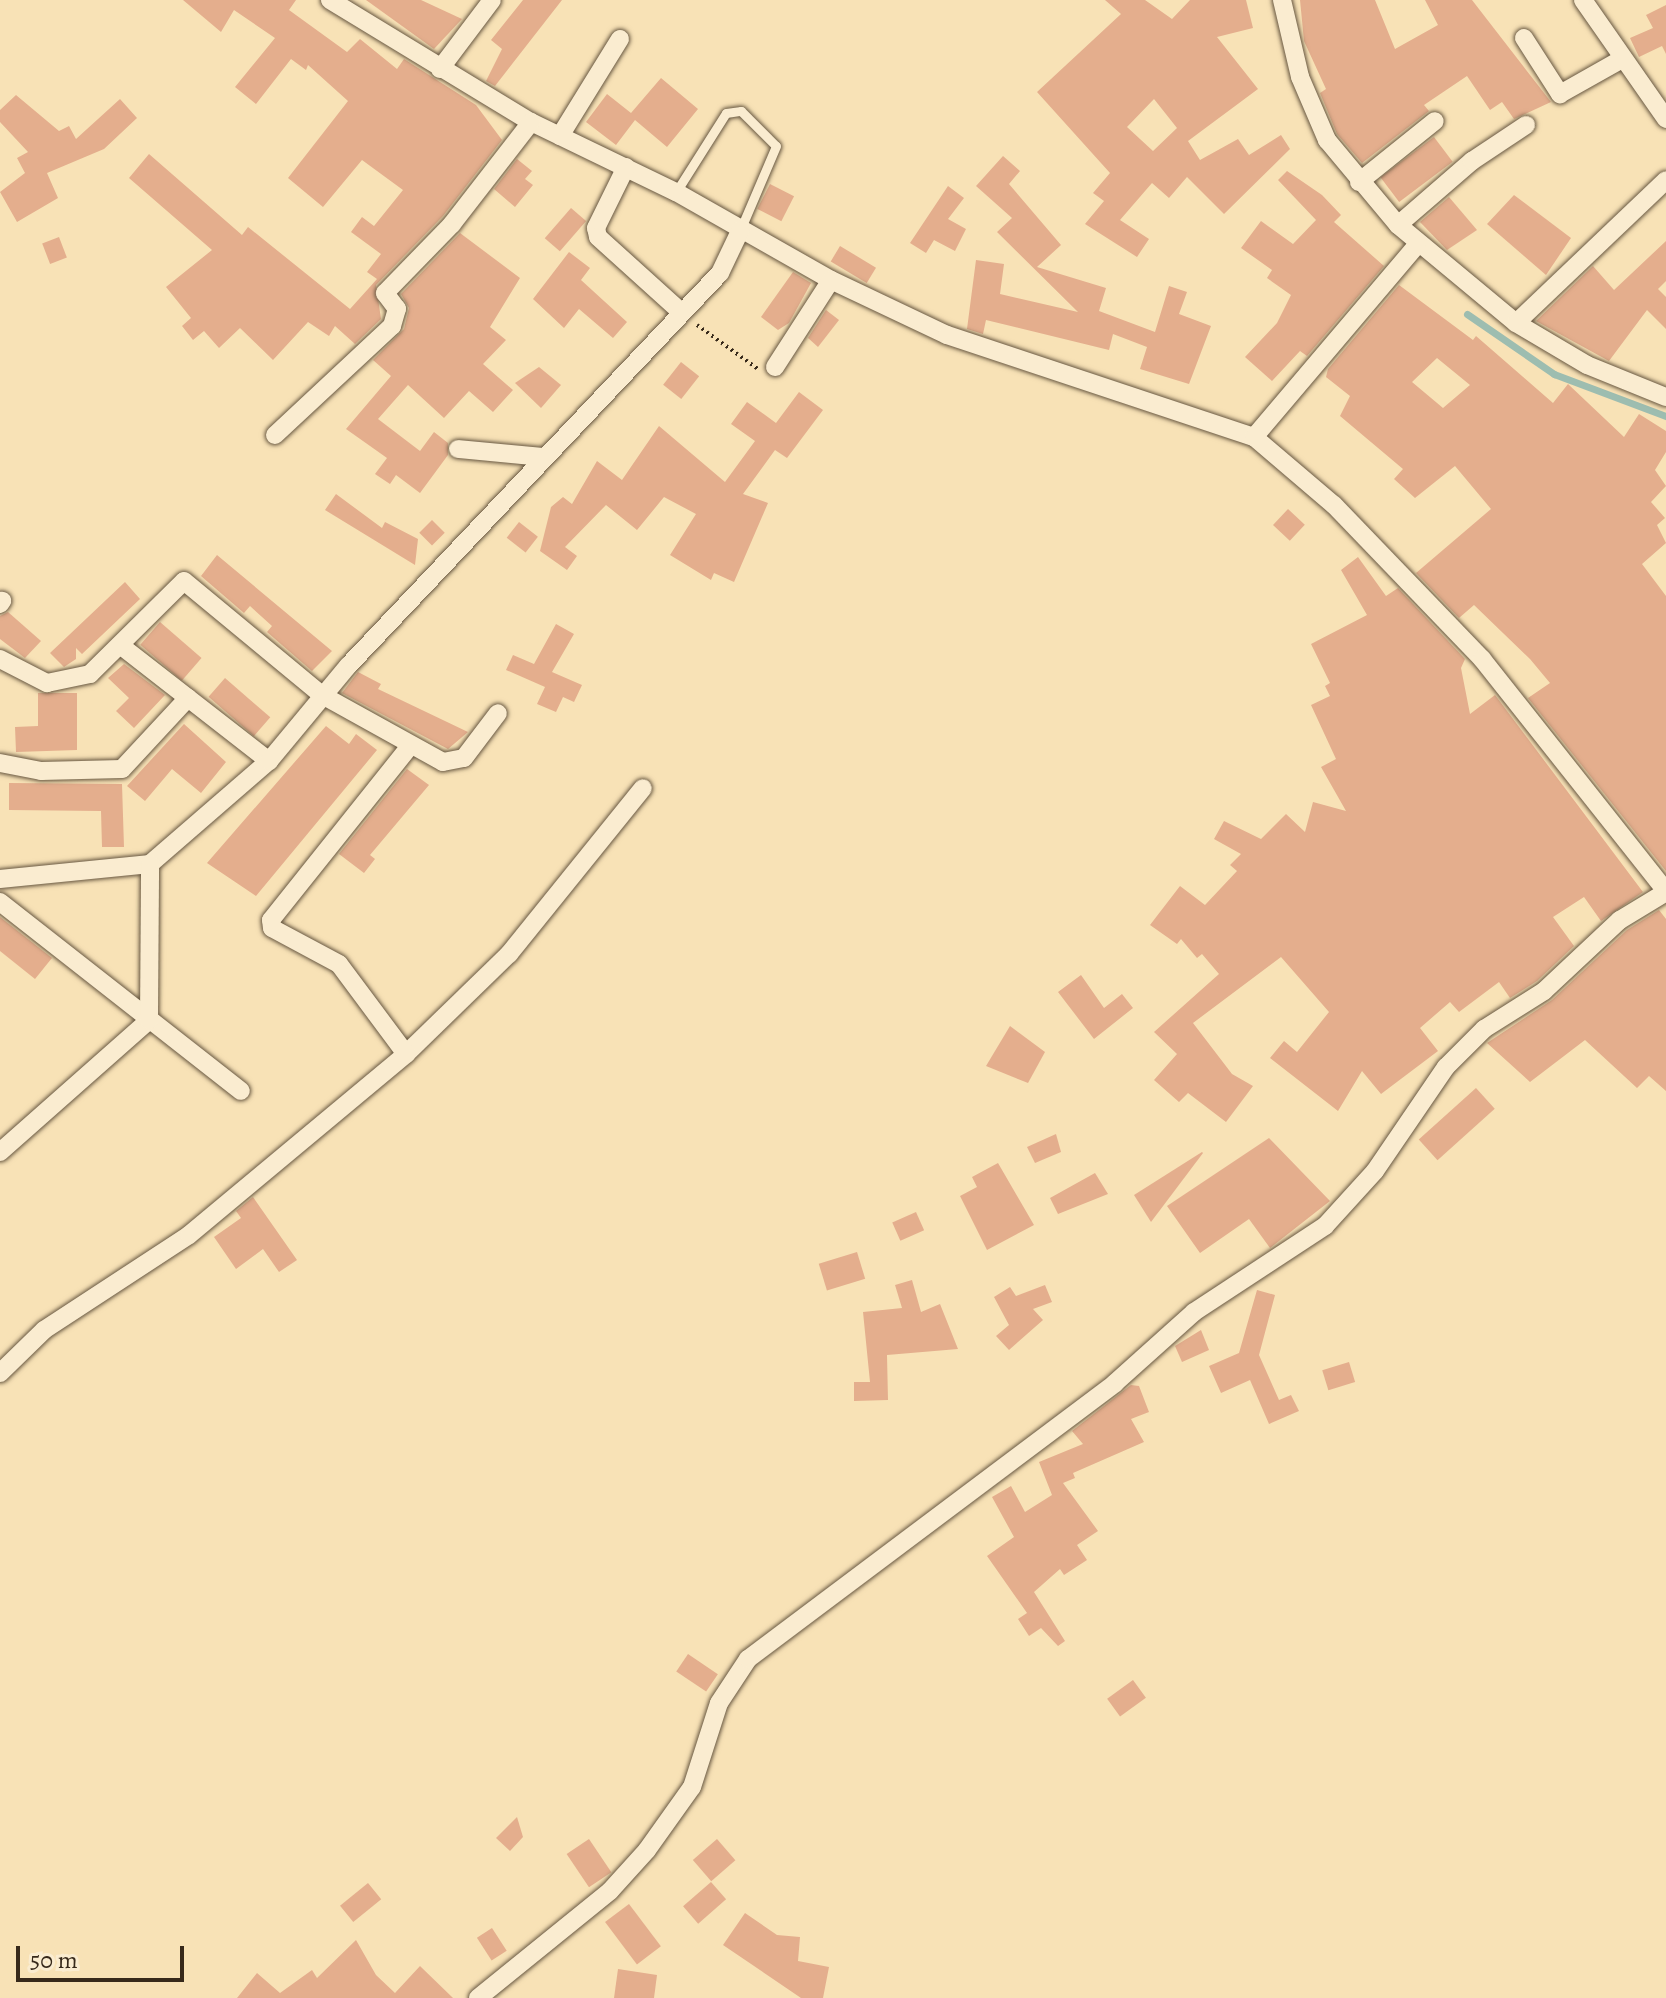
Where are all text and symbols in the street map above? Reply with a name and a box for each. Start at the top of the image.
scale bar [20,1930,188,1980]
text: 50 m [30,1944,78,1976]

